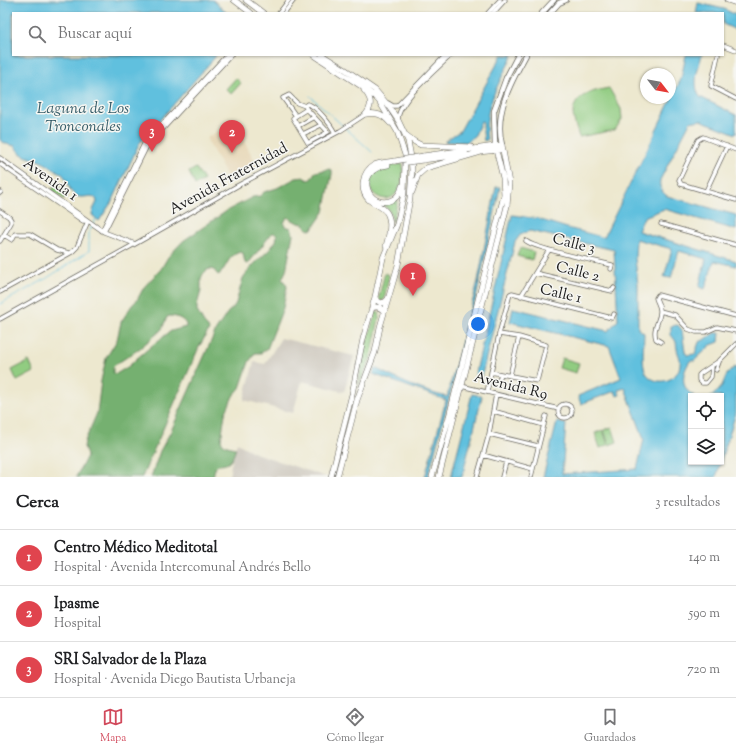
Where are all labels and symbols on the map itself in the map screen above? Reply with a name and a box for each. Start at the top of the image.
north arrow [640,68,676,104]
water label: Laguna de Los Tronconales [37,98,129,139]
pin: 3 [139,119,165,152]
pin: 2 [219,120,245,153]
street label: Avenida Fraternidad [166,138,292,221]
street label: Avenida 1 [19,154,82,207]
street label: Calle 3 [550,229,597,260]
street label: Calle 2 [554,257,602,288]
pin: 1 [400,263,426,296]
street label: Calle 1 [538,279,584,309]
your location [468,314,488,334]
street label: Avenida R9 [472,367,550,406]

